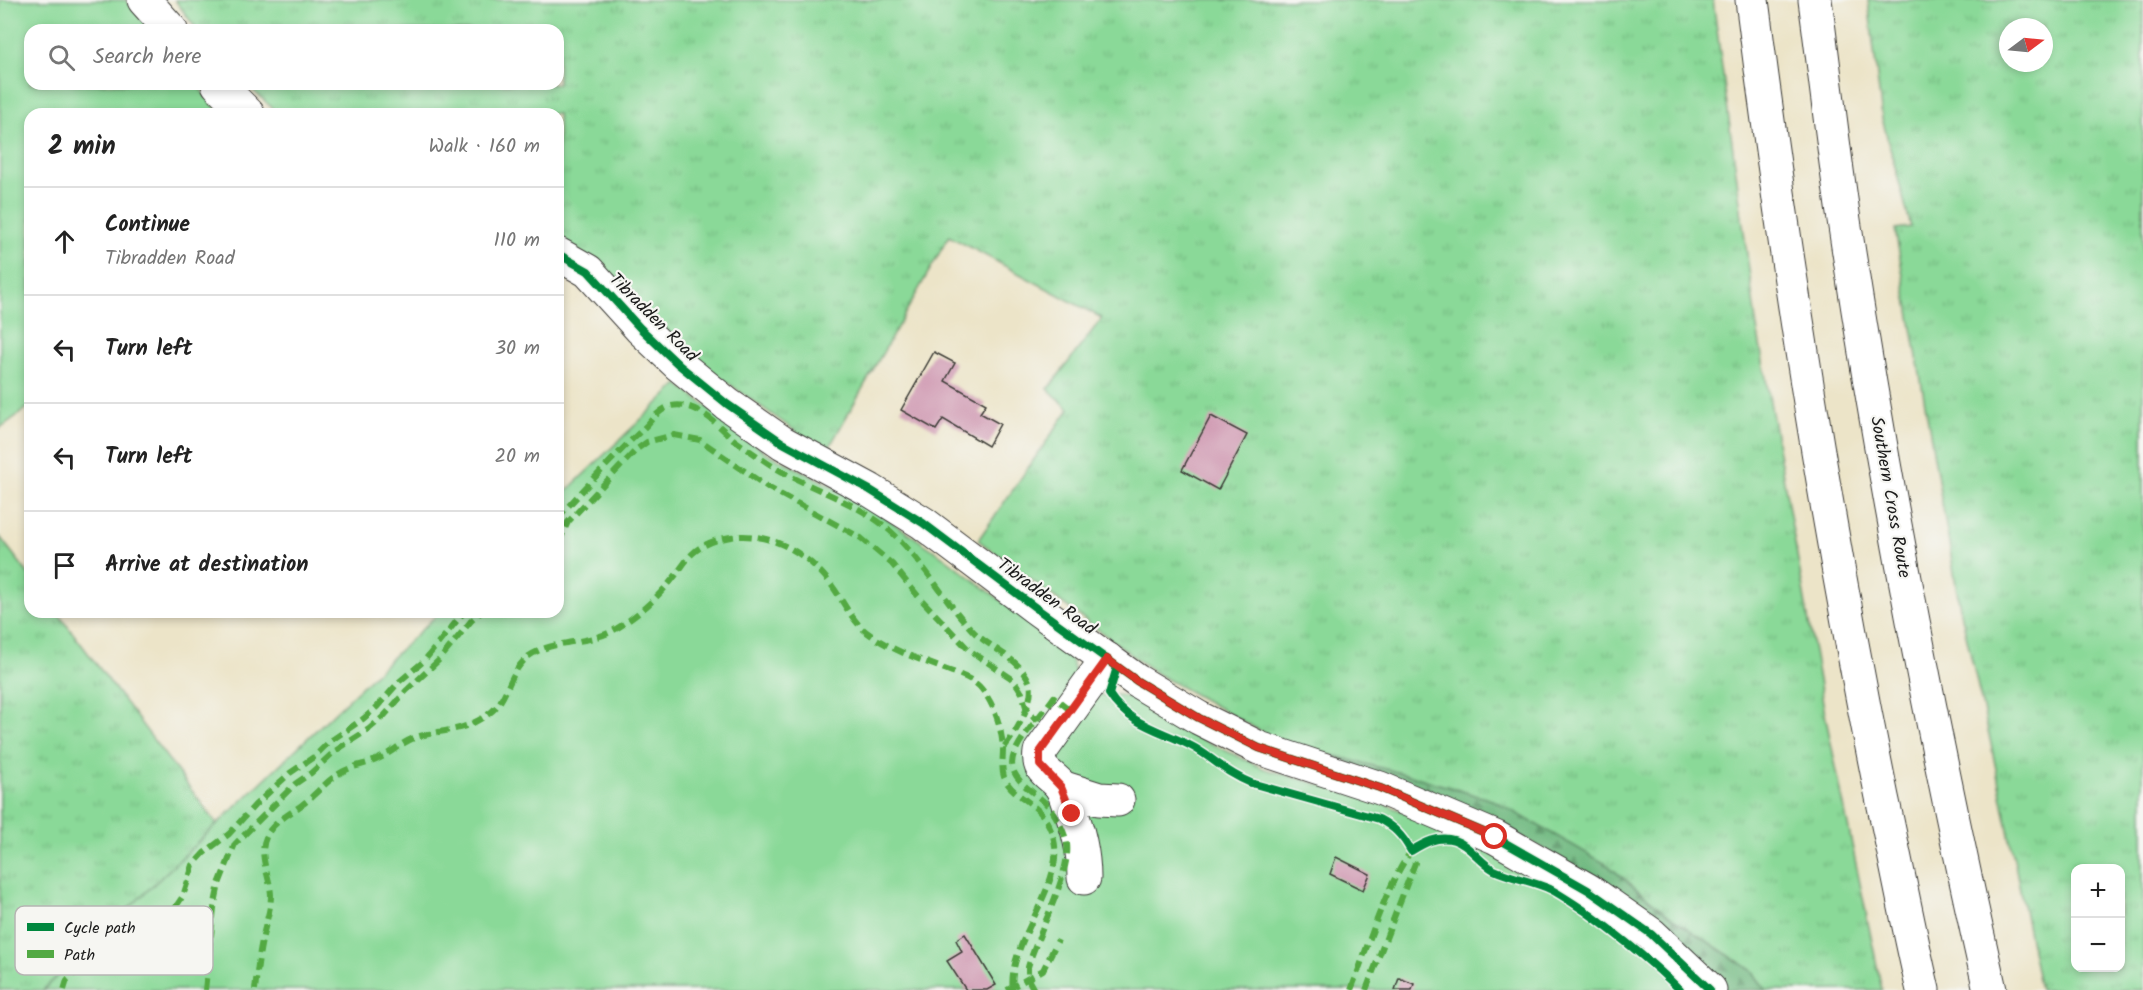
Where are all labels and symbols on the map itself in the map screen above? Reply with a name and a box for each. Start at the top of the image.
north arrow [1999,18,2053,72]
street label: Tibradden Road [601,267,705,370]
street label: Southern Cross Route [1861,414,1918,580]
street label: Tibradden Road [990,551,1103,644]
route end [1058,800,1084,826]
route start [1481,823,1507,849]
legend [15,906,213,975]
text: Cycle path [64,916,136,941]
text: Path [64,943,95,968]

